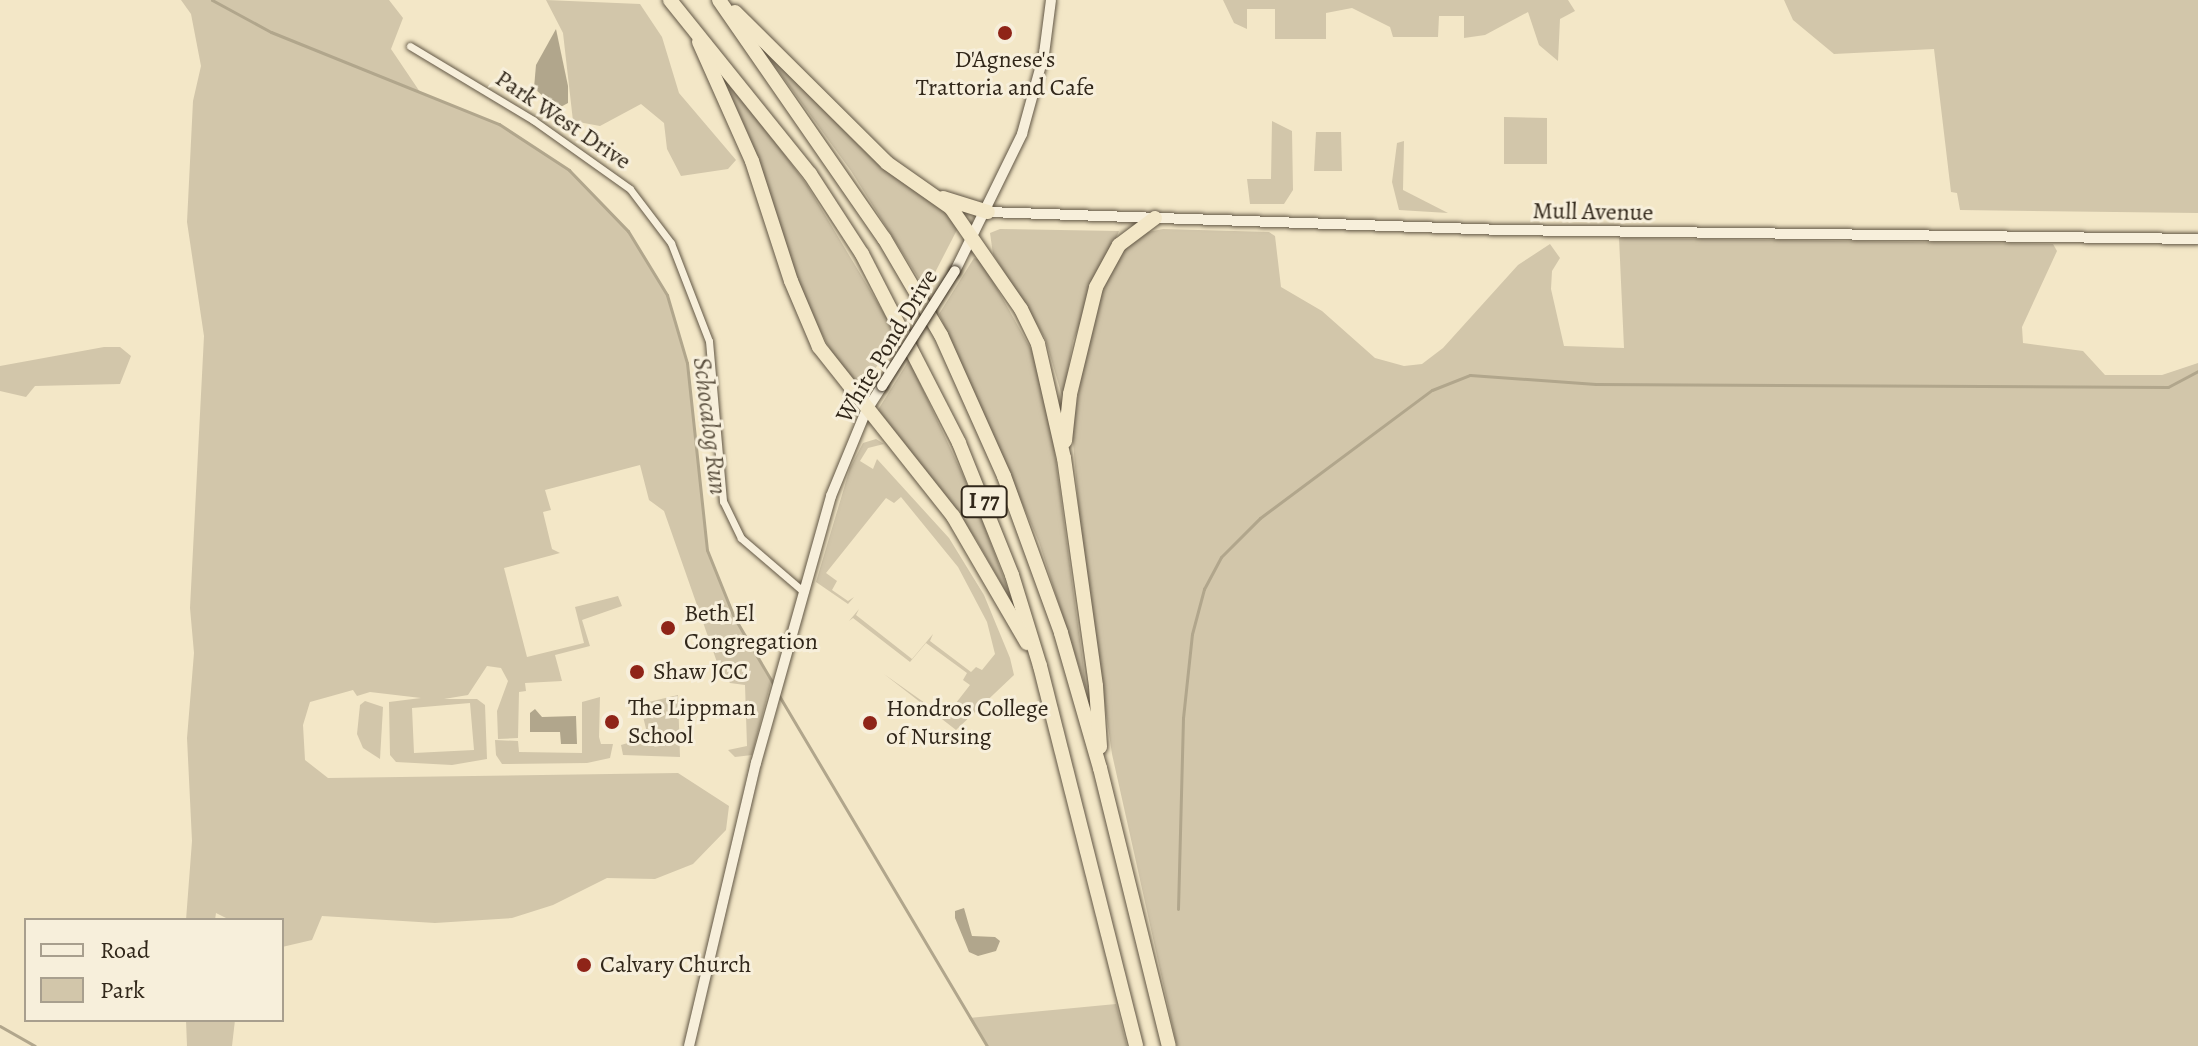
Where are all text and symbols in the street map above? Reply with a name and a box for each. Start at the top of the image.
marker: D'Agnese's Trattoria and Cafe [996,24,1014,42]
place label: D'Agnese's Trattoria and Cafe [916,46,1094,102]
street label: Park West Drive [490,64,636,176]
street label: Mull Avenue [1532,197,1654,227]
street label: White Pond Drive [830,264,944,428]
water label: Schocalog Run [686,355,734,497]
road number: I 77 [960,484,1008,520]
place label: Beth El Congregation [684,600,818,656]
marker: Beth El Congregation [659,619,677,637]
place label: Shaw JCC [653,658,748,686]
marker: Shaw JCC [628,663,646,681]
place label: The Lippman School [628,694,756,750]
place label: Hondros College of Nursing [886,695,1048,751]
marker: The Lippman School [603,713,621,731]
marker: Hondros College of Nursing [861,714,879,732]
legend [24,918,284,1022]
text: Road [100,934,150,966]
place label: Calvary Church [600,951,751,979]
marker: Calvary Church [575,956,593,974]
text: Park [100,974,145,1006]

